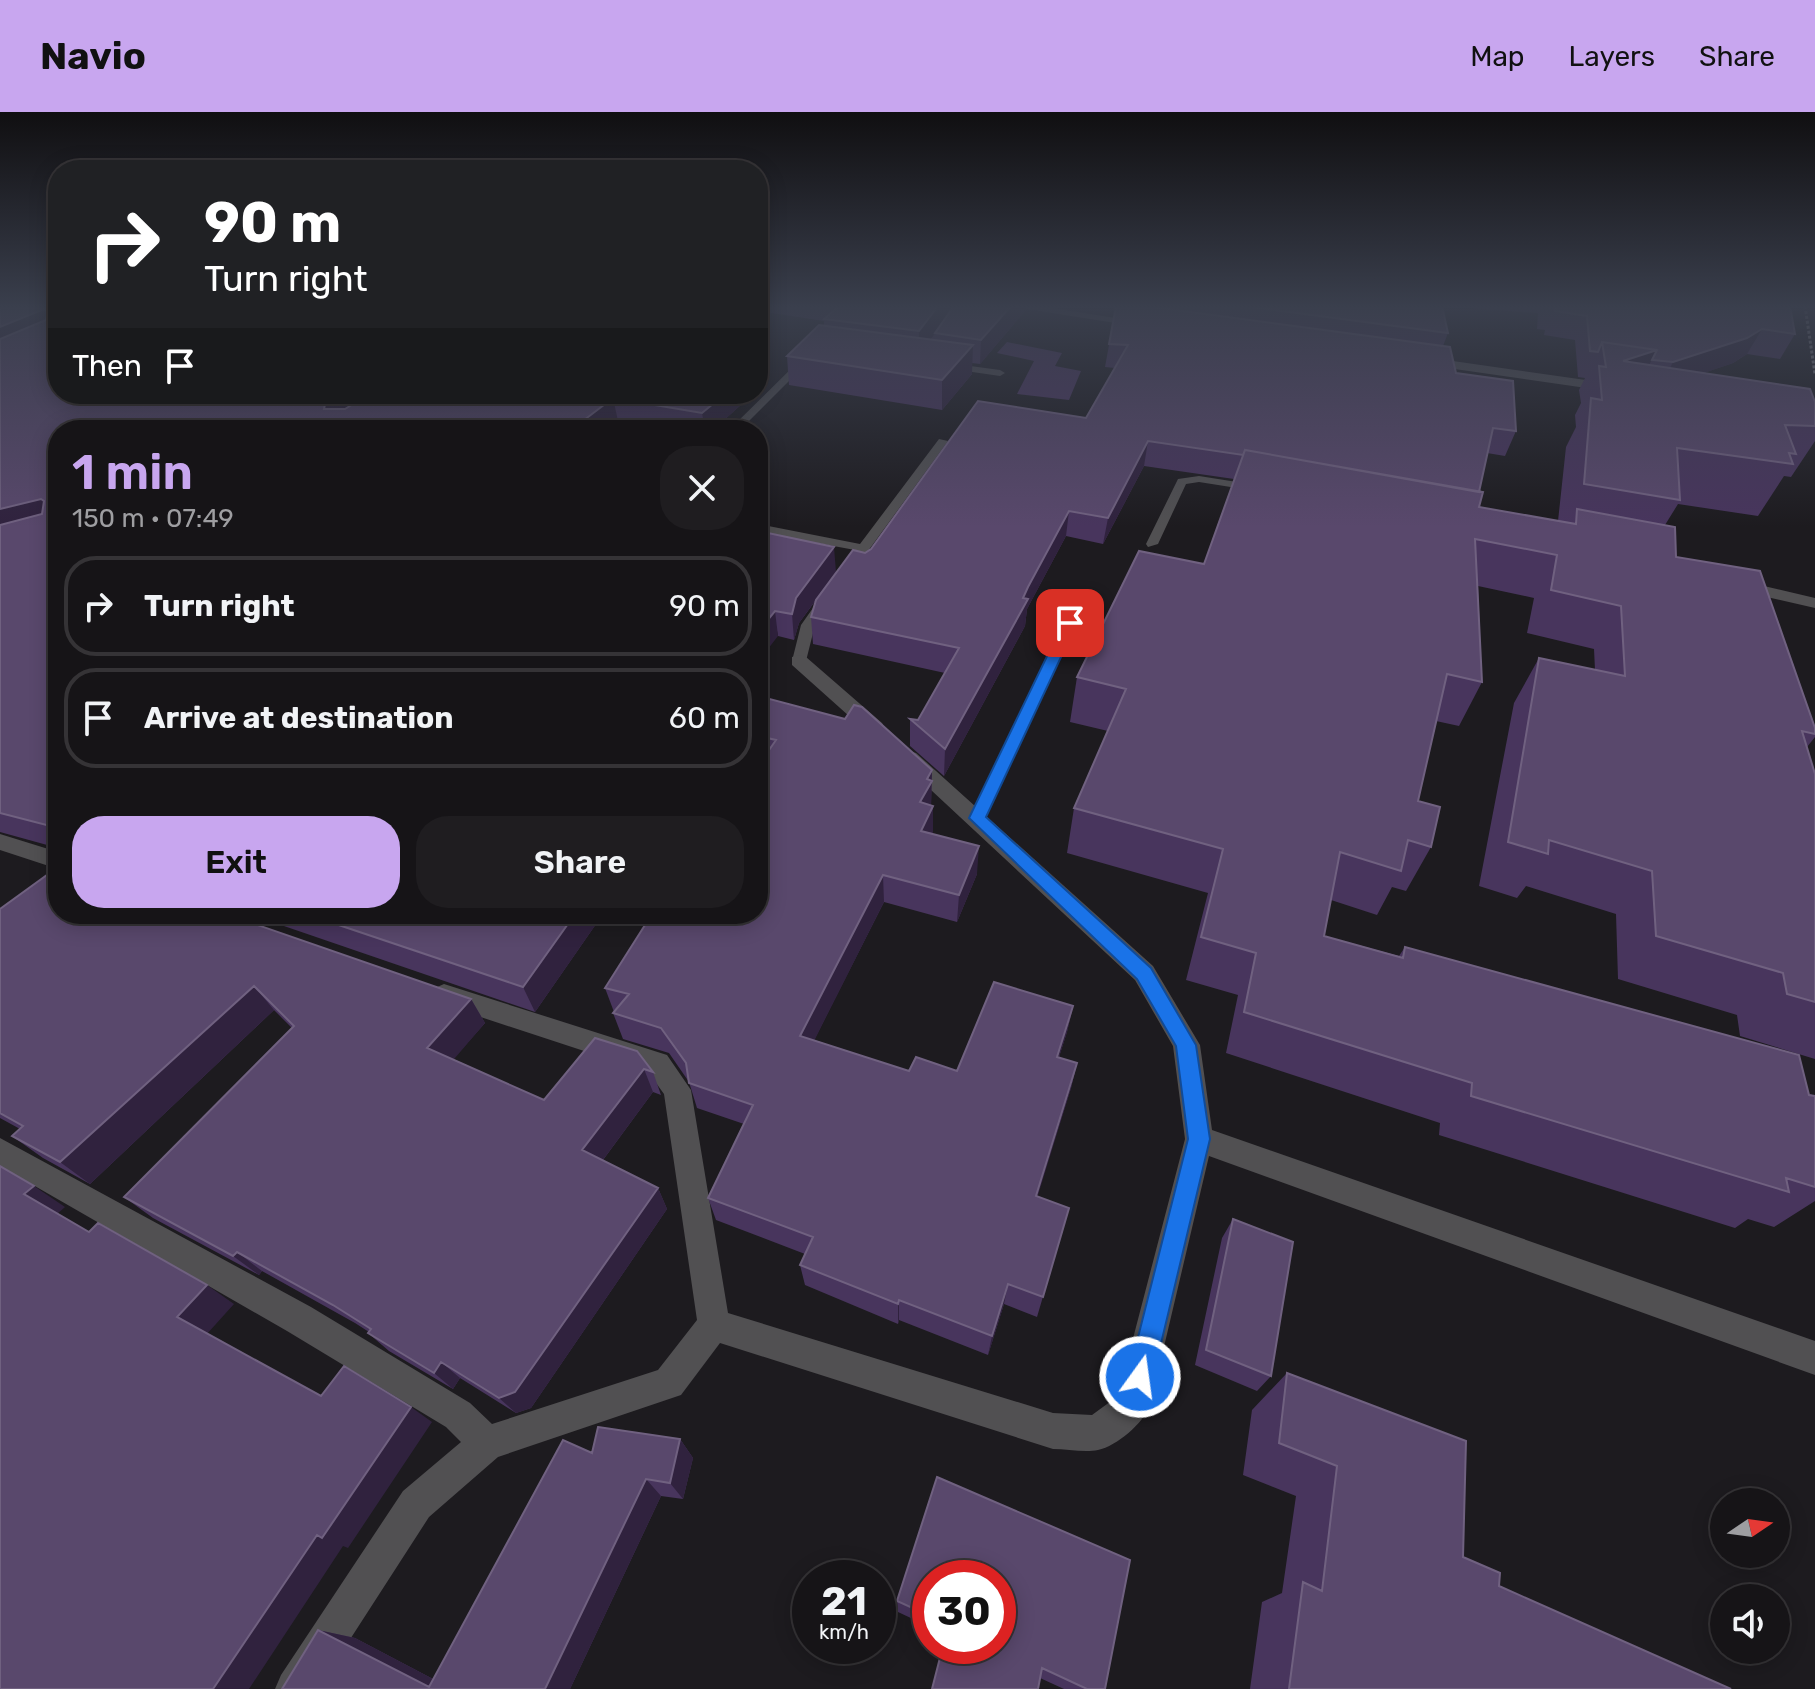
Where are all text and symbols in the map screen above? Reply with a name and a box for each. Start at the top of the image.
text: Navio [40,33,146,79]
text: Map [1470,40,1525,73]
text: Layers [1569,40,1655,73]
text: Share [1699,40,1775,73]
text: 90 m [204,190,341,256]
icon: right [72,192,176,296]
text: Turn right [204,257,368,300]
icon: arrive [158,344,202,388]
text: Then [72,348,142,384]
text: 1 min [72,444,193,501]
button: close [660,446,744,530]
text: 150 m · 07:49 [72,503,234,534]
icon: right [76,584,120,628]
text: Turn right [144,588,295,624]
text: 90 m [669,588,740,624]
pin [1036,589,1104,657]
icon: arrive [1048,601,1092,645]
icon: arrive [76,696,120,740]
text: Arrive at destination [144,700,454,736]
text: 60 m [669,700,740,736]
button: Exit [72,816,400,908]
button: Share [416,816,744,908]
position arrow [1098,1335,1182,1419]
north arrow [1710,1488,1790,1568]
map controls [1710,1488,1790,1664]
speed limit sign: 30 [912,1560,1016,1664]
text: 21 [821,1578,867,1625]
button: sound [1710,1584,1790,1664]
text: km/h [819,1620,869,1644]

